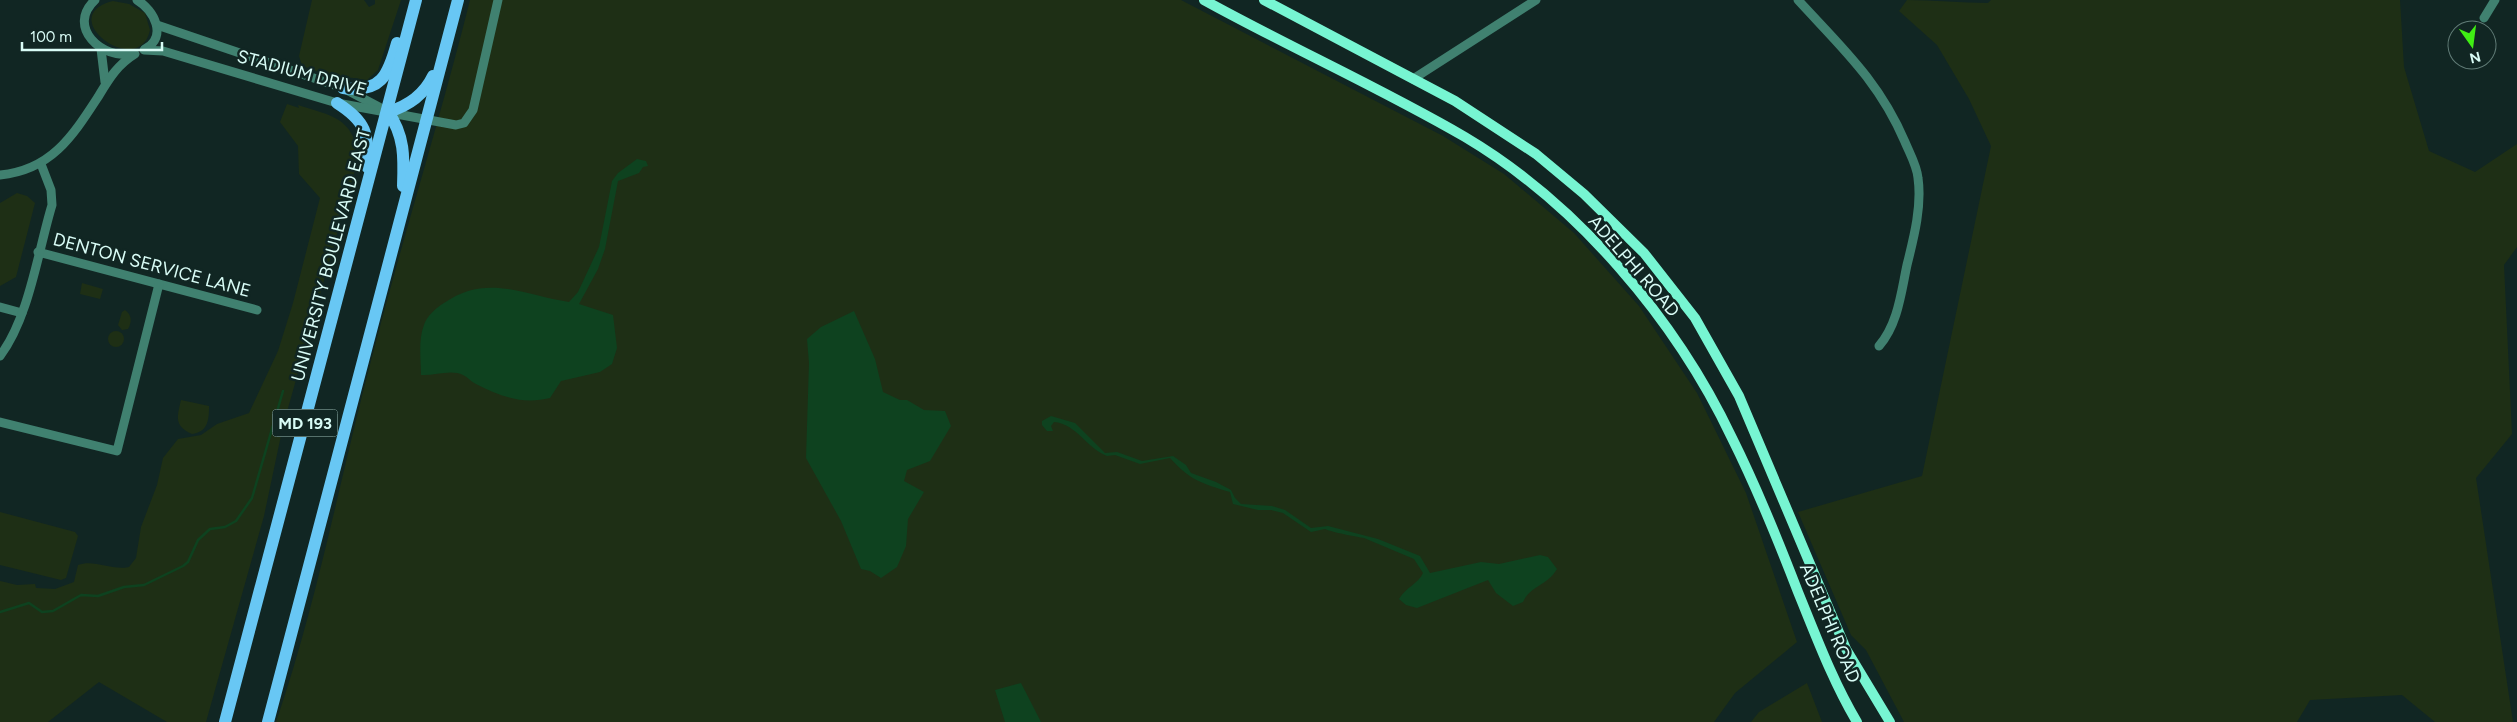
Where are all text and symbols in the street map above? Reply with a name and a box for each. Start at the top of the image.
scale bar [22,20,162,52]
north arrow [2447,20,2497,70]
text: 100 m [30,28,72,46]
street label: STADIUM DRIVE [235,45,369,101]
text: N [2468,48,2482,67]
street label: UNIVERSITY BOULEVARD EAST [287,126,375,384]
street label: ADELPHI ROAD [1584,211,1684,321]
street label: DENTON SERVICE LANE [51,228,253,302]
road number: MD 193 [272,409,338,436]
street label: ADELPHI ROAD [1795,560,1865,686]

